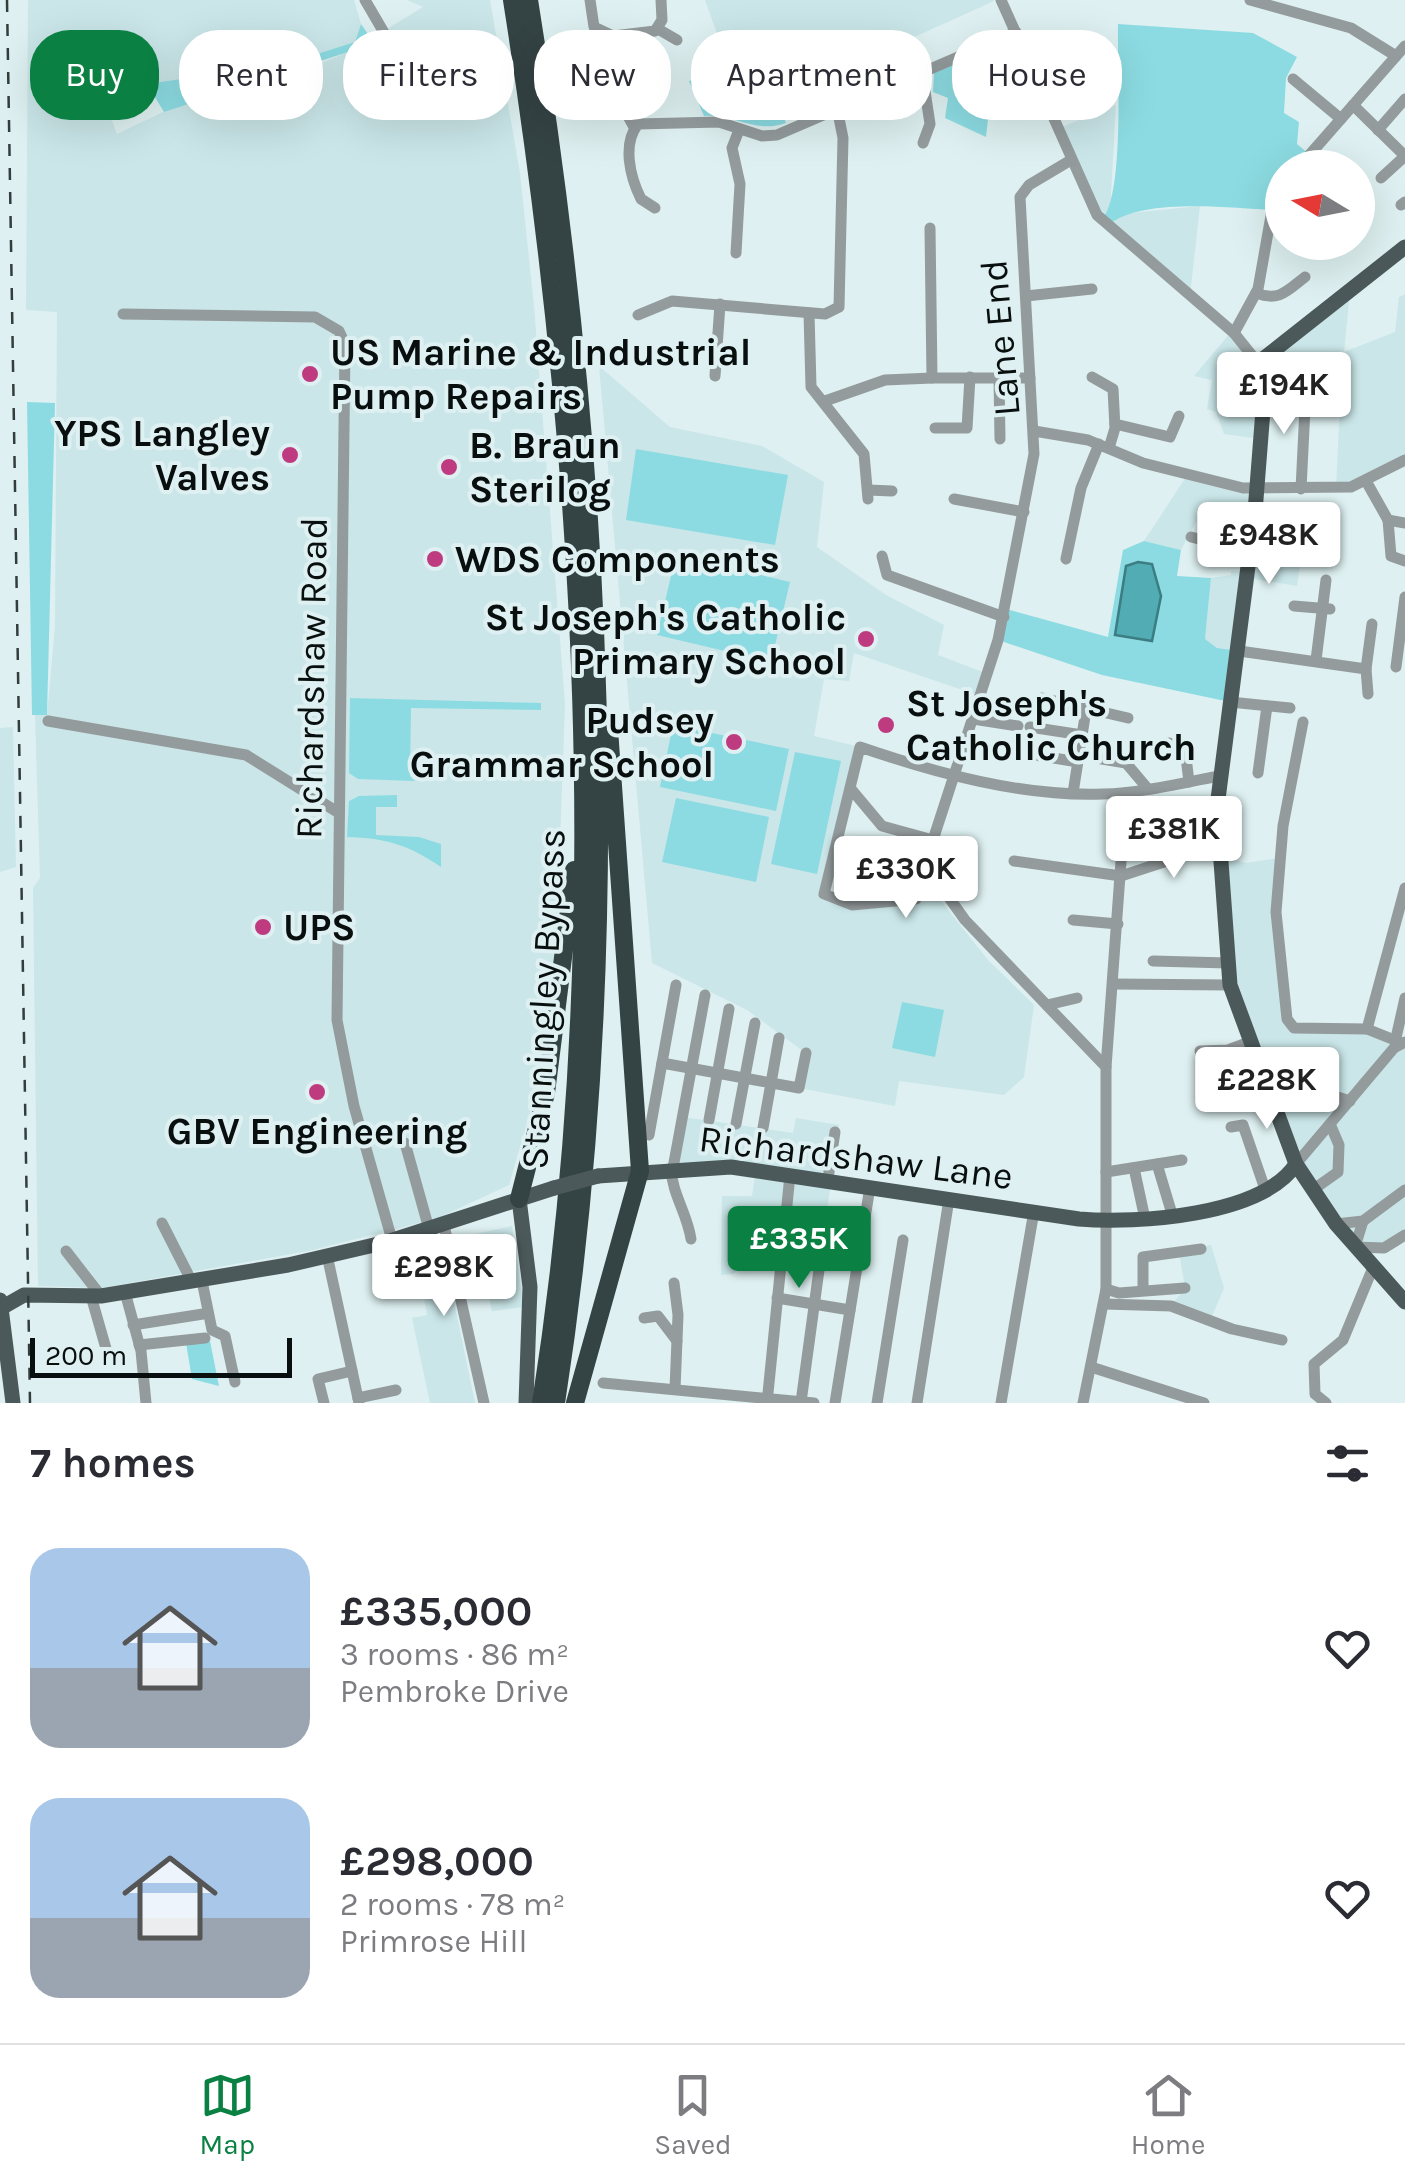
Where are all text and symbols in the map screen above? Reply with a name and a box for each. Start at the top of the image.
chip: Buy [30,30,159,120]
chip: Rent [179,30,323,120]
chip: Filters [343,30,514,120]
chip: New [534,30,671,120]
chip: Apartment [691,30,932,120]
chip: House [952,30,1122,120]
north arrow [1265,150,1375,260]
map controls [1265,150,1375,260]
street label: Lane End [971,258,1030,418]
place label: US Marine & Industrial Pump Repairs [330,330,751,419]
pin: £194K [1214,352,1354,437]
marker: US Marine & Industrial Pump Repairs [299,363,321,385]
text: £194K [1239,366,1329,403]
place label: YPS Langley Valves [54,411,270,500]
place label: B. Braun Sterilog [469,423,621,512]
marker: YPS Langley Valves [279,444,301,466]
marker: B. Braun Sterilog [438,456,460,478]
pin: £948K [1199,502,1339,587]
text: £948K [1219,516,1319,553]
street label: Richardshaw Road [286,517,337,839]
place label: WDS Components [455,537,780,582]
marker: WDS Components [424,548,446,570]
place label: St Joseph's Catholic Primary School [485,595,846,684]
marker: St Joseph's Catholic Primary School [855,628,877,650]
place label: St Joseph's Catholic Church [906,681,1197,770]
place label: Pudsey Grammar School [410,698,714,787]
marker: St Joseph's Catholic Church [875,714,897,736]
marker: Pudsey Grammar School [723,731,745,753]
pin: £381K [1104,796,1244,881]
text: £381K [1128,810,1220,847]
street label: Stanningley Bypass [512,828,575,1170]
pin: £330K [836,836,976,921]
text: £330K [856,850,956,887]
place label: UPS [283,905,356,950]
marker: UPS [252,916,274,938]
pin: £228K [1197,1047,1337,1132]
text: £228K [1217,1061,1317,1098]
marker: GBV Engineering [306,1081,328,1103]
place label: GBV Engineering [167,1109,467,1154]
street label: Richardshaw Lane [696,1116,1015,1199]
pin: £335K [729,1206,869,1291]
text: £335K [750,1220,848,1257]
pin: £298K [374,1234,514,1319]
text: £298K [394,1248,494,1285]
scale bar [30,1333,292,1378]
text: 200 m [45,1339,127,1372]
icon: filters [1320,1436,1375,1491]
text: 7 homes [30,1438,196,1488]
text: £335,000 [340,1586,532,1636]
icon: home [110,1588,230,1708]
icon: heart [1320,1621,1375,1676]
text: 3 rooms · 86 m² [340,1636,569,1673]
text: Pembroke Drive [340,1673,569,1710]
text: £298,000 [340,1836,534,1886]
icon: home [110,1838,230,1958]
icon: heart [1320,1871,1375,1926]
text: 2 rooms · 78 m² [340,1886,565,1923]
text: Primrose Hill [340,1923,528,1960]
tab: Map [200,2068,255,2161]
tab: Saved [654,2068,732,2161]
tab: Home [1131,2068,1205,2161]

